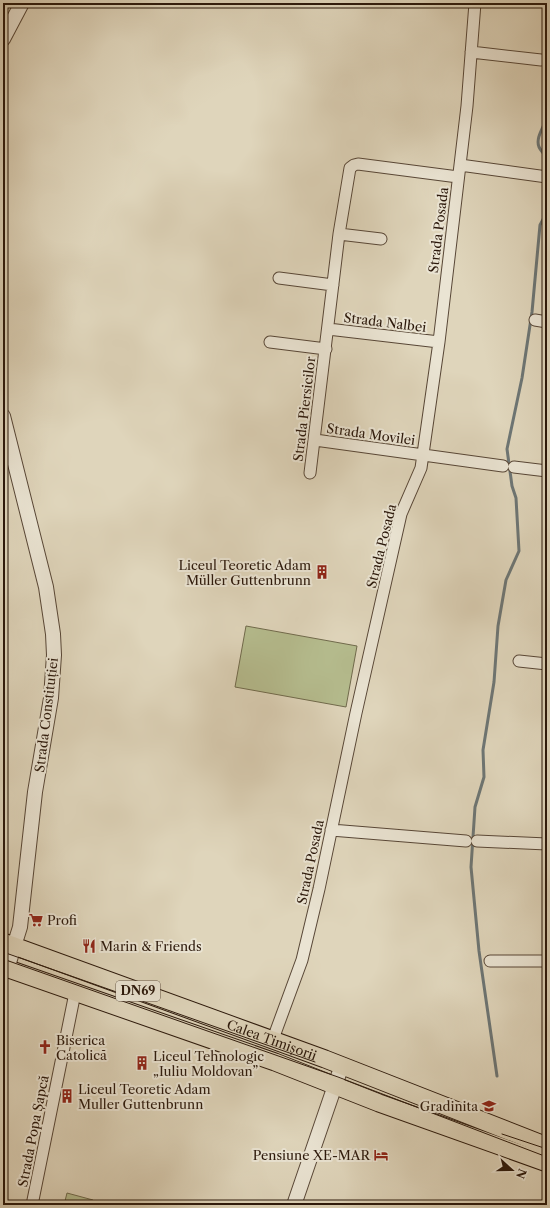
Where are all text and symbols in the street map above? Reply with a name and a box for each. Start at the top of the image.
street label: Strada Posada [425,186,451,274]
street label: Strada Nalbei [343,309,427,335]
street label: Strada Piersicilor [290,355,318,462]
street label: Strada Movilei [326,420,416,448]
street label: Strada Posada [363,502,399,590]
place label: Liceul Teoretic Adam Müller Guttenbrunn [178,557,311,588]
building icon: Liceul Teoretic Adam Müller Guttenbrunn [314,564,330,580]
street label: Strada Constituției [31,657,62,773]
street label: Strada Posada [293,818,327,906]
supermarket icon: Profi [28,912,44,928]
place label: Profi [47,912,77,928]
restaurant icon: Marin & Friends [81,938,97,954]
place label: Marin & Friends [100,938,202,954]
road number: DN69 [116,981,160,1001]
street label: Calea Timișorii [225,1016,319,1063]
place label: Biserica Catolică [56,1032,107,1063]
church icon: Biserica Catolică [37,1039,53,1055]
place label: Liceul Tehnologic „Iuliu Moldovan” [153,1048,264,1079]
building icon: Liceul Tehnologic „Iuliu Moldovan” [134,1055,150,1071]
street label: Strada Popa Șapcă [14,1074,53,1188]
place label: Liceul Teoretic Adam Muller Guttenbrunn [78,1081,211,1112]
building icon: Liceul Teoretic Adam Muller Guttenbrunn [59,1088,75,1104]
place label: Gradinita [420,1098,478,1114]
school or university icon: Gradinita [481,1098,497,1114]
place label: Pensiune XE-MAR [253,1147,371,1163]
hotel icon: Pensiune XE-MAR [373,1147,389,1163]
north arrow [492,1150,532,1190]
text: N [513,1167,530,1181]

